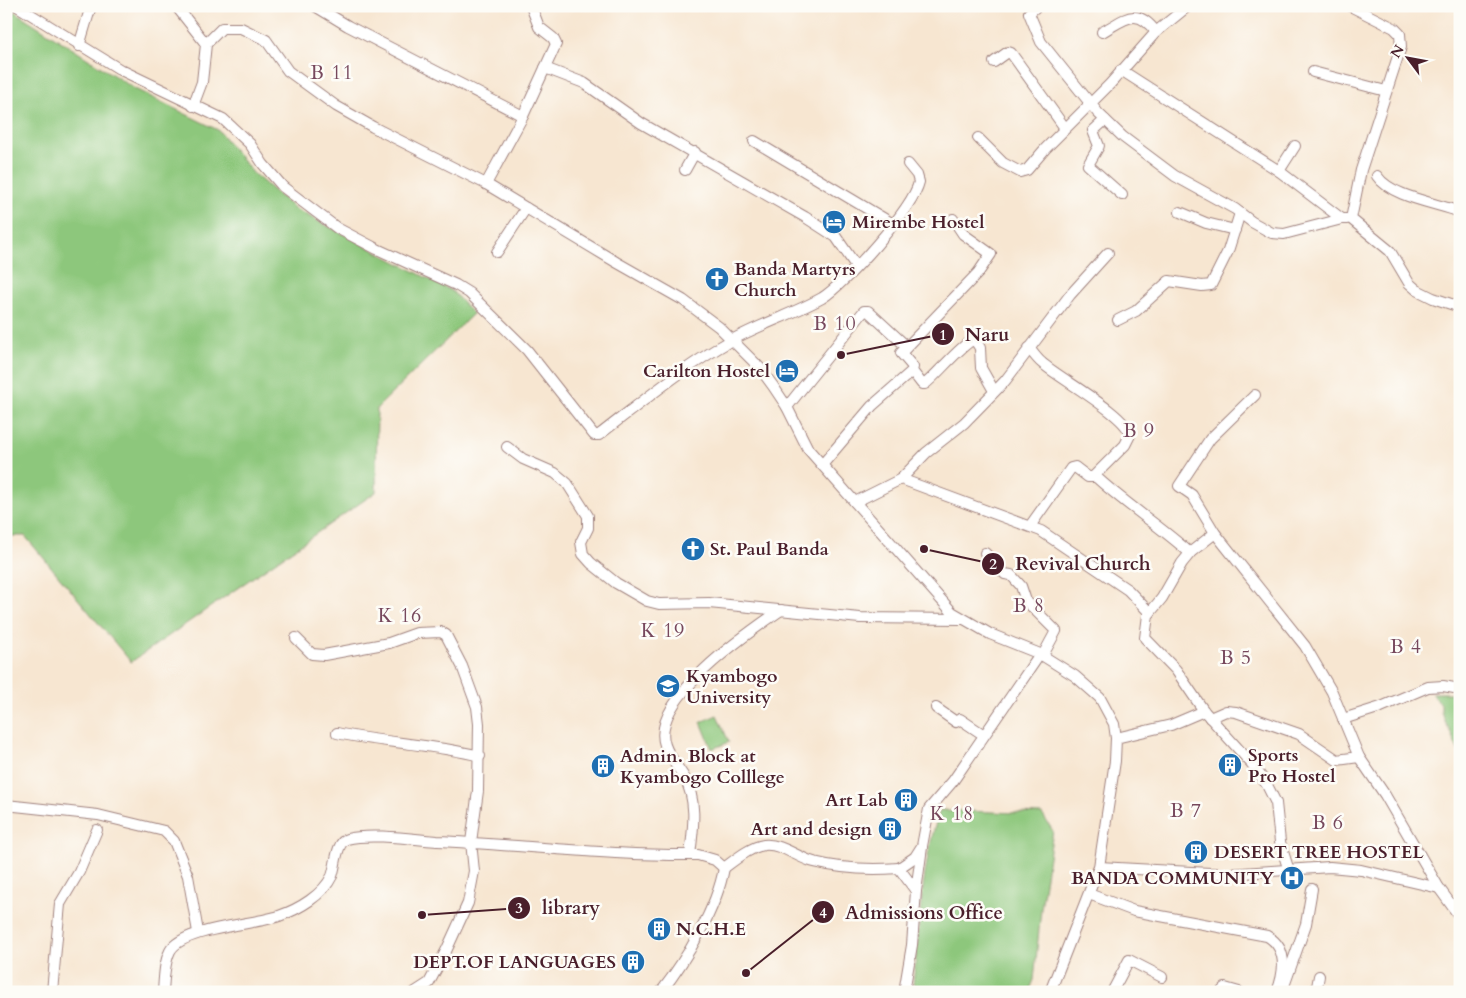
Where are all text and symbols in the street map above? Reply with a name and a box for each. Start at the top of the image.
north arrow [1384,32,1434,82]
text: N [1386,41,1409,62]
district label: B 11 [310,59,354,86]
hotel icon: Mirembe Hostel [821,209,847,235]
place label: Mirembe Hostel [852,210,985,235]
place label: Banda Martyrs Church [734,257,856,303]
church icon: Banda Martyrs Church [704,266,730,292]
district label: B 10 [813,310,857,337]
callout: Naru [930,317,1020,351]
text: Naru [965,322,1009,348]
text: 1 [939,325,947,345]
hotel icon: Carilton Hostel [774,358,800,384]
place label: Carilton Hostel [643,359,770,384]
district label: B 9 [1123,417,1155,444]
church icon: St. Paul Banda [680,536,706,562]
place label: St. Paul Banda [710,537,829,562]
callout: Revival Church [980,547,1161,581]
text: Revival Church [1015,551,1151,577]
text: 2 [989,554,997,574]
district label: B 8 [1013,592,1045,619]
district label: K 16 [378,602,422,629]
district label: K 19 [641,617,685,644]
district label: B 4 [1390,633,1422,660]
district label: B 5 [1220,644,1252,671]
place label: Kyambogo University [686,664,778,710]
school or university icon: Kyambogo University [655,673,681,699]
place label: Sports Pro Hostel [1248,743,1335,789]
place label: Admin. Block at Kyambogo Colllege [620,744,785,790]
building icon: Sports Pro Hostel [1217,752,1243,778]
building icon: Admin. Block at Kyambogo Colllege [590,753,616,779]
building icon: Art Lab [893,787,919,813]
place label: Art Lab [825,788,888,813]
district label: B 7 [1170,797,1202,824]
district label: K 18 [930,800,974,827]
district label: B 6 [1312,809,1344,836]
building icon: Art and design [877,816,903,842]
place label: Art and design [751,817,872,842]
building icon: DESERT TREE HOSTEL [1183,839,1209,865]
place label: DESERT TREE HOSTEL [1214,840,1424,865]
hospital icon: BANDA COMMUNITY [1279,865,1305,891]
place label: BANDA COMMUNITY [1071,866,1275,891]
callout: library [507,891,610,925]
text: library [542,895,600,921]
callout: Admissions Office [810,895,1013,929]
text: 3 [515,898,523,918]
text: Admissions Office [845,900,1003,926]
text: 4 [819,903,827,923]
building icon: N.C.H.E [646,916,672,942]
place label: N.C.H.E [676,917,746,942]
building icon: DEPT.OF LANGUAGES [620,949,646,975]
place label: DEPT.OF LANGUAGES [413,950,616,975]

